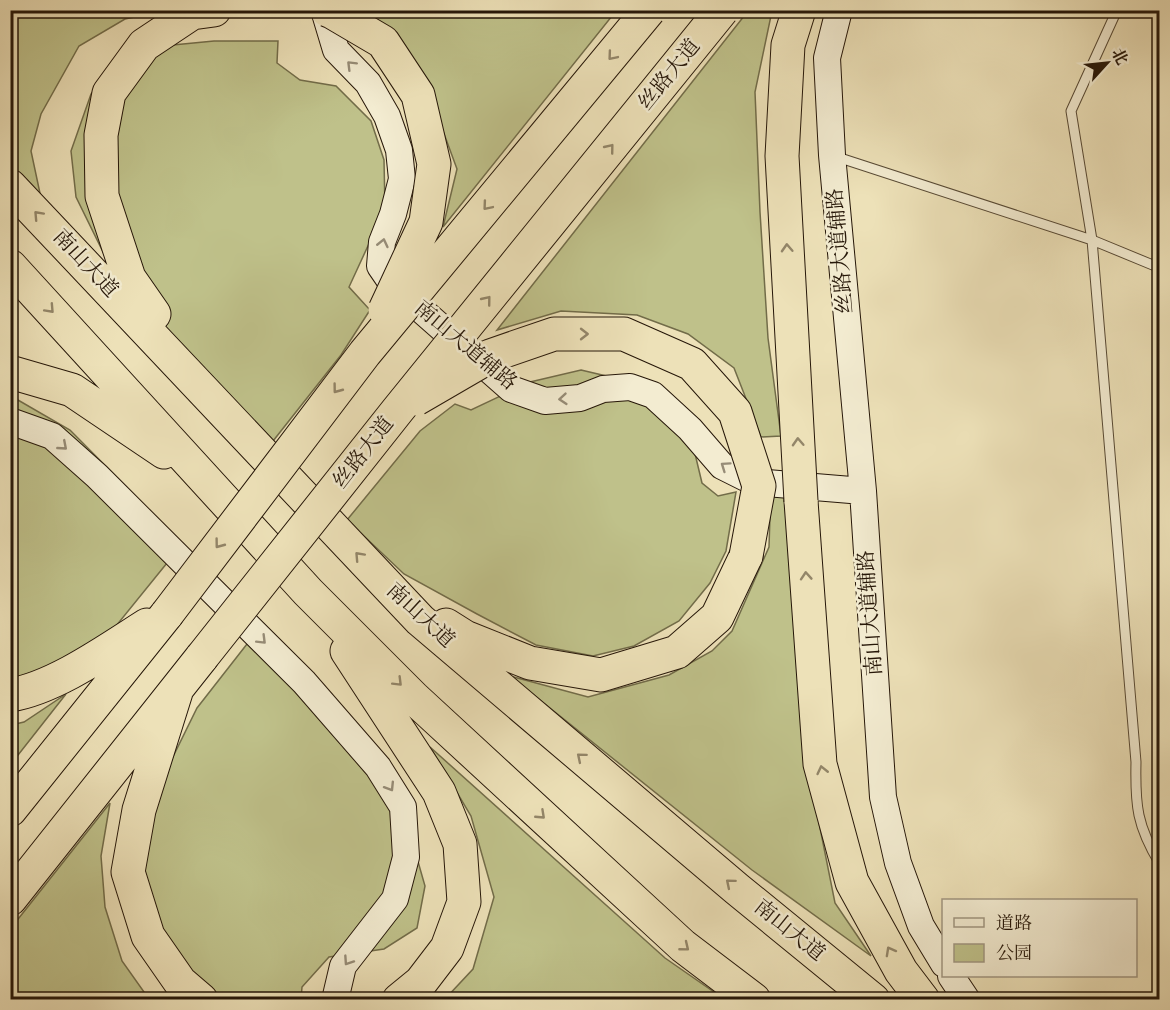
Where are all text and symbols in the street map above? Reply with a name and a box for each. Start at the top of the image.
north arrow [1077,33,1137,93]
street label: 丝路大道 [633,34,707,116]
text: 北 [1106,45,1131,69]
one-way arrow [608,49,619,60]
one-way arrow [347,61,358,72]
one-way arrow [603,144,614,155]
street label: 丝路大道辅路 [822,187,860,315]
one-way arrow [483,199,494,210]
one-way arrow [34,211,45,221]
street label: 南山大道 [46,224,124,304]
one-way arrow [376,238,389,248]
one-way arrow [780,243,793,252]
street label: 南山大道辅路 [408,295,522,397]
one-way arrow [480,296,491,307]
one-way arrow [43,303,54,313]
one-way arrow [579,328,588,340]
one-way arrow [334,383,345,394]
one-way arrow [558,392,567,405]
street label: 丝路大道 [328,412,400,494]
one-way arrow [791,438,804,447]
one-way arrow [56,439,67,450]
one-way arrow [721,462,732,473]
one-way arrow [216,538,227,549]
street label: 南山大道辅路 [853,549,889,677]
one-way arrow [355,552,366,562]
one-way arrow [800,572,813,581]
street label: 南山大道 [380,577,460,655]
one-way arrow [255,633,266,644]
one-way arrow [391,675,402,686]
one-way arrow [577,753,588,764]
one-way arrow [816,766,829,776]
one-way arrow [383,781,395,791]
one-way arrow [534,808,545,819]
one-way arrow [726,879,737,890]
street label: 南山大道 [748,894,830,968]
legend [942,899,1137,977]
text: 道路 [996,913,1032,936]
one-way arrow [678,939,689,950]
text: 公园 [996,943,1032,966]
one-way arrow [886,947,897,958]
one-way arrow [344,954,355,965]

